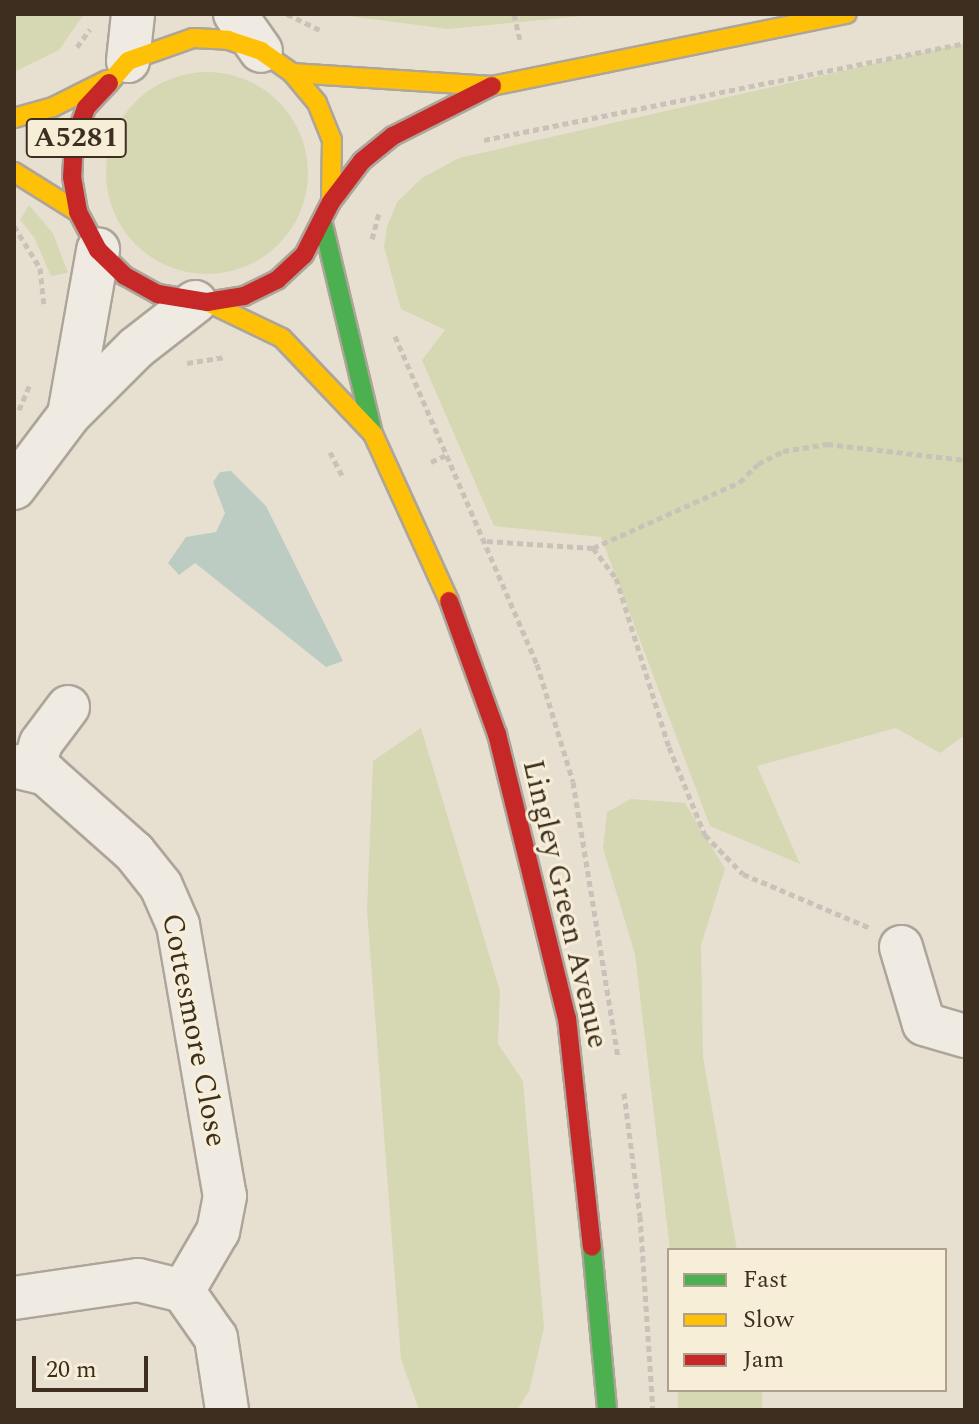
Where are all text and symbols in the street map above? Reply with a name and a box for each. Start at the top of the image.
road number: A5281 [24,114,128,162]
street label: Lingley Green Avenue [514,756,616,1052]
street label: Cottesmore Close [154,910,234,1150]
legend [667,1248,947,1392]
text: Fast [743,1262,788,1298]
text: Slow [743,1302,794,1338]
scale bar [36,1340,152,1390]
text: Jam [743,1342,784,1378]
text: 20 m [46,1352,97,1388]

